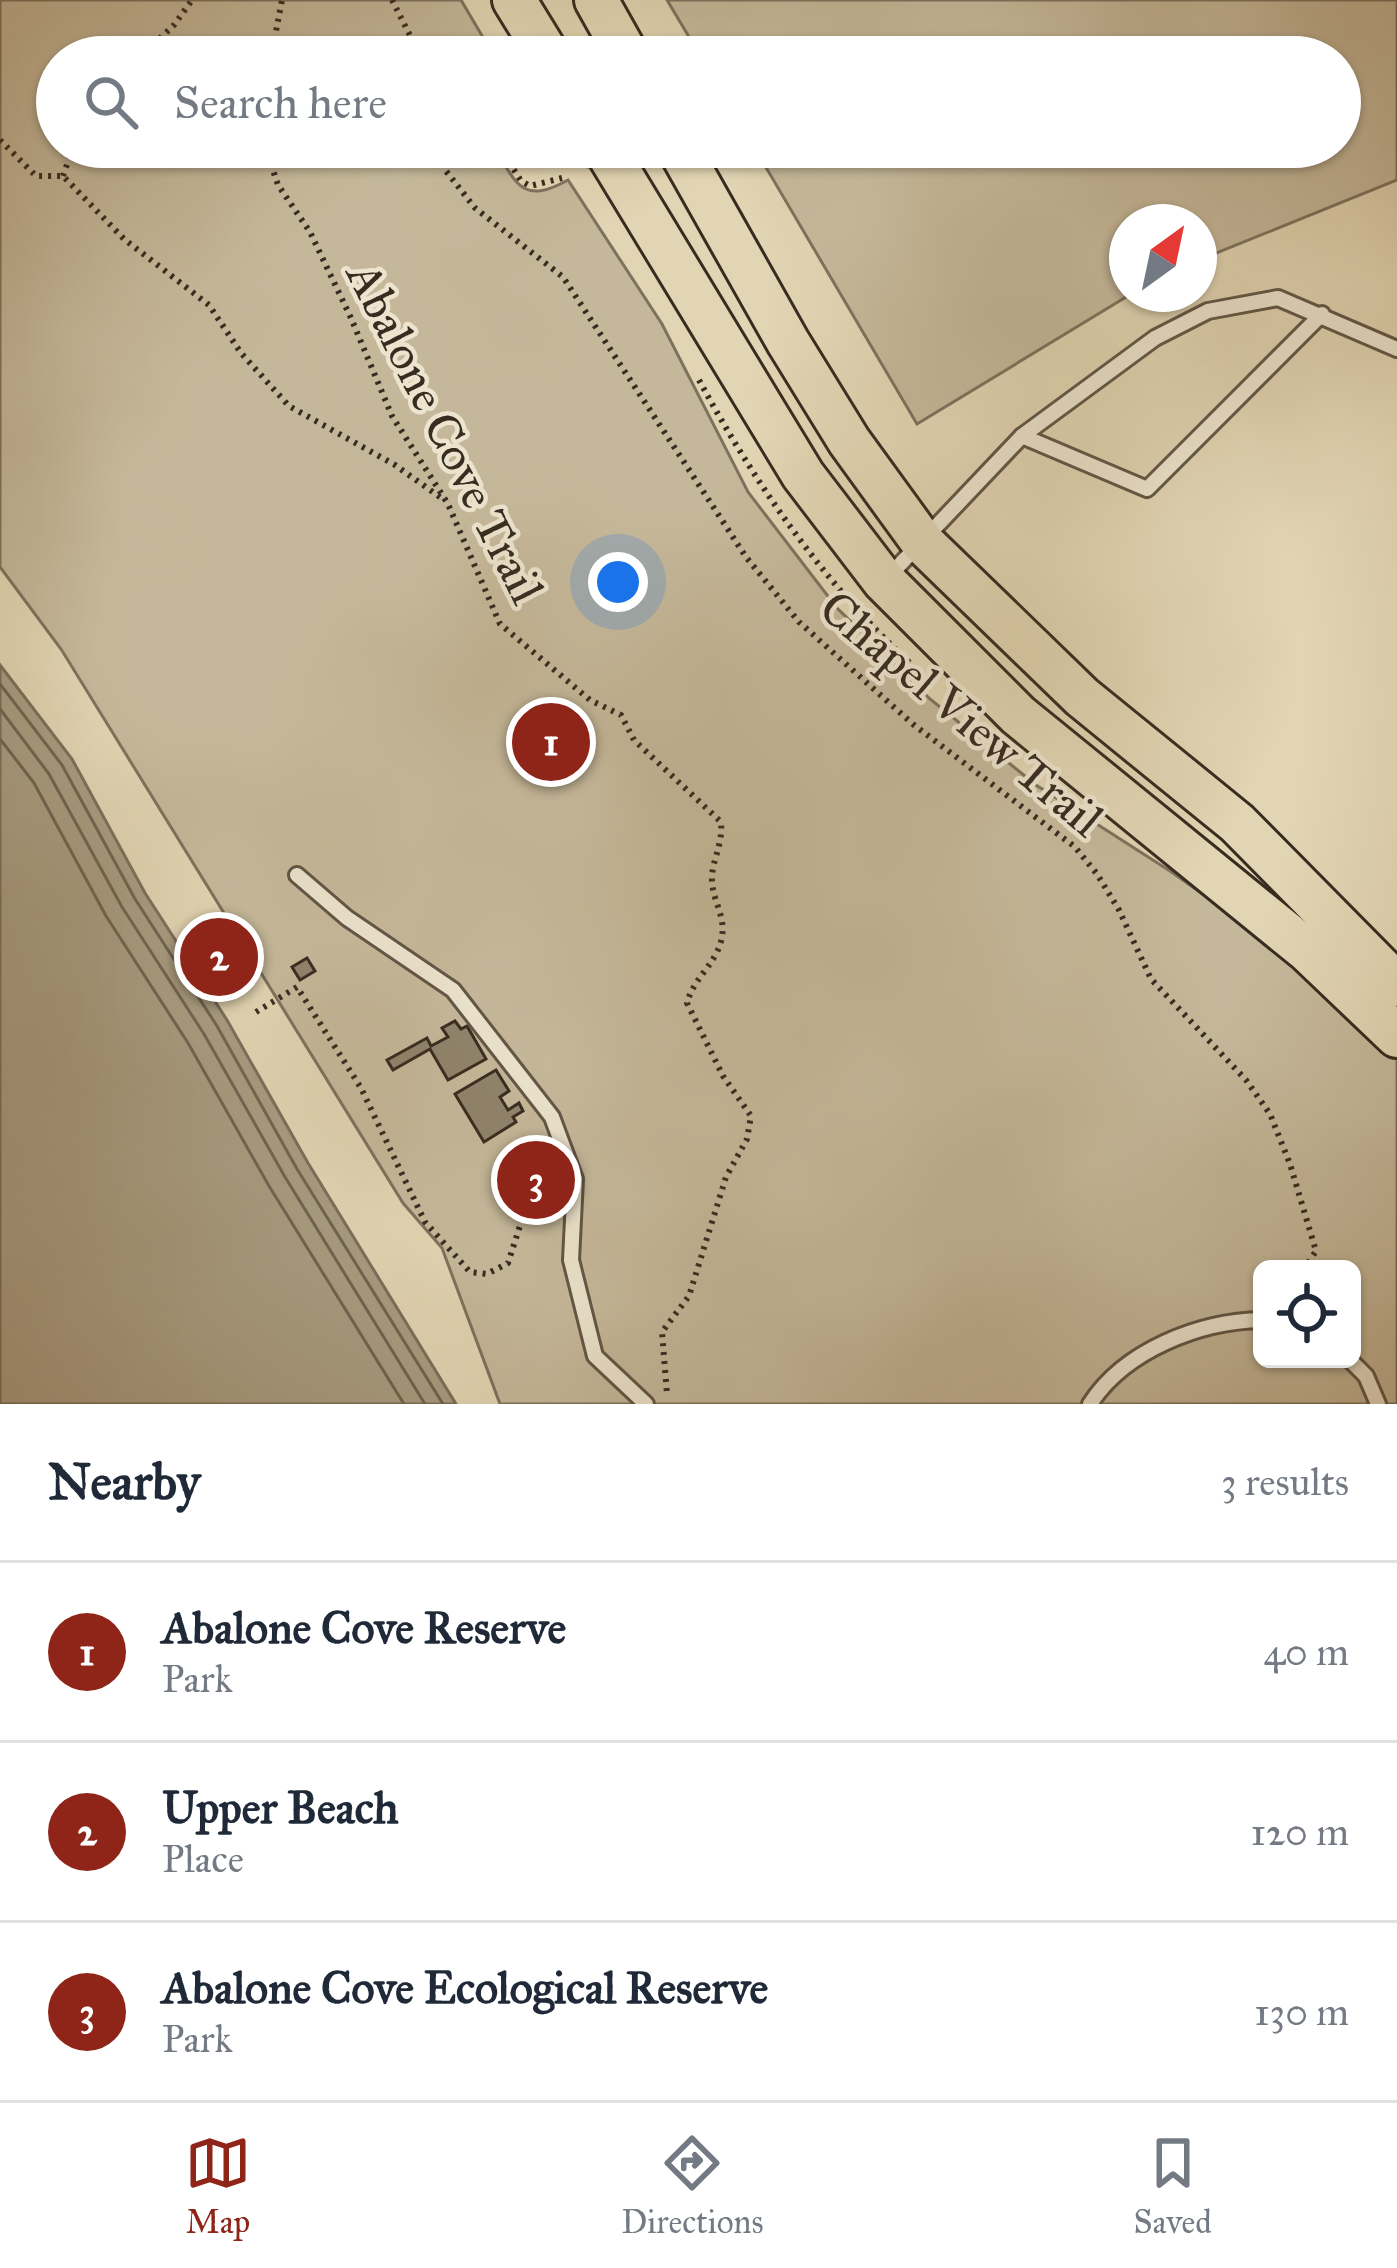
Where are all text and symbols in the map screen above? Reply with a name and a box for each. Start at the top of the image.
search box [36,36,1361,168]
icon: search [78,69,144,135]
text: Search here [174,75,387,130]
north arrow [1109,204,1217,312]
street label: Abalone Cove Trail [333,250,557,613]
your location [588,552,648,612]
street label: Chapel View Trail [808,578,1115,849]
pin: 1 [512,697,590,787]
pin: 2 [180,912,258,1002]
pin: 3 [497,1135,575,1225]
map controls [1253,1260,1361,1368]
button: locate [1253,1260,1361,1368]
text: Nearby [48,1451,200,1513]
text: 3 results [1221,1458,1349,1506]
text: Abalone Cove Reserve [162,1600,566,1655]
text: 1 [79,1628,95,1676]
text: 40 m [1263,1628,1349,1676]
text: Park [162,1655,233,1703]
text: Upper Beach [162,1780,399,1835]
text: 2 [77,1808,97,1856]
text: 120 m [1250,1808,1349,1856]
text: Place [162,1835,244,1883]
text: Abalone Cove Ecological Reserve [162,1960,768,2015]
text: 3 [79,1988,95,2036]
text: 130 m [1254,1988,1349,2036]
text: Park [162,2015,233,2063]
tab: Map [185,2130,251,2242]
tab: Directions [621,2130,763,2242]
tab: Saved [1134,2130,1212,2242]

